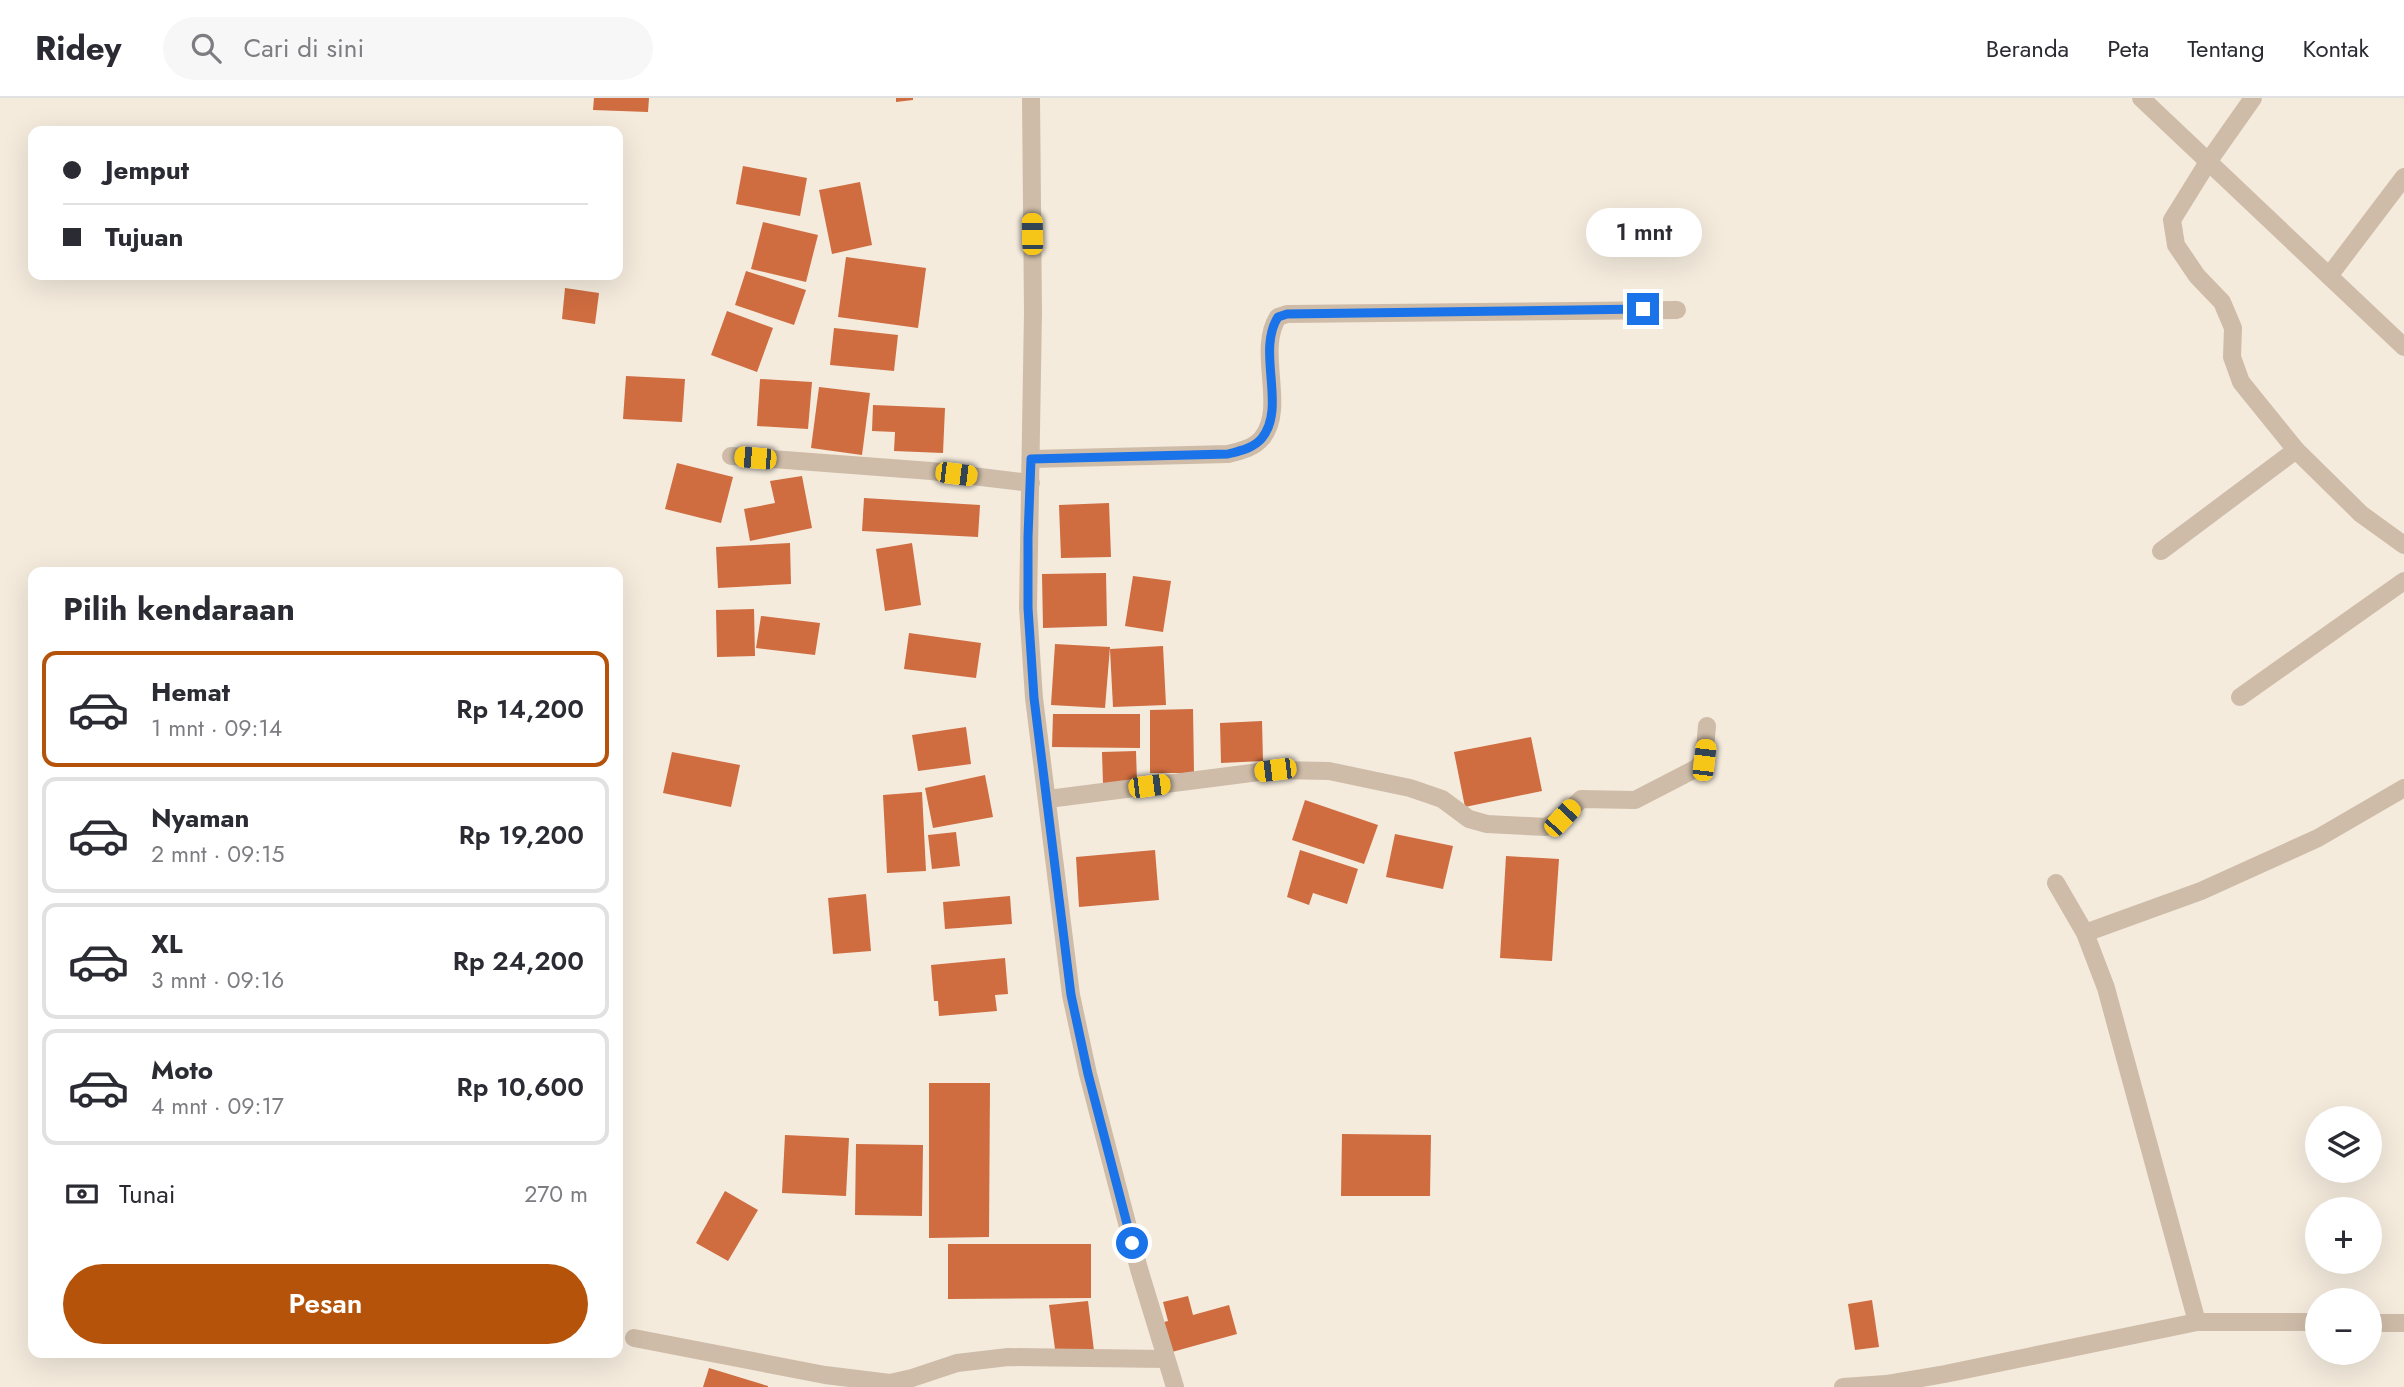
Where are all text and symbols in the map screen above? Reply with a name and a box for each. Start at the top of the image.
search box [163,17,653,80]
text: Ridey [35,25,121,72]
icon: search [187,29,225,67]
text: Cari di sini [243,29,364,67]
text: Beranda [1986,31,2069,66]
text: Peta [2107,31,2149,66]
text: Tentang [2187,31,2265,66]
text: Kontak [2303,31,2369,66]
text: Jemput [105,151,189,189]
callout: 1 mnt [1585,208,1701,256]
car [1022,213,1043,255]
text: 1 mnt [1616,215,1672,249]
text: Tujuan [105,218,183,256]
route end [1627,293,1659,325]
car [734,446,777,470]
car [934,461,979,487]
text: Pilih kendaraan [63,586,295,632]
text: Hemat [151,673,230,711]
icon: car [67,678,130,741]
text: Rp 14,200 [456,690,584,728]
text: 1 mnt · 09:14 [151,711,282,745]
car [1692,738,1717,782]
car [1253,757,1298,783]
car [1127,773,1172,799]
car [1540,795,1585,841]
text: Nyaman [151,799,250,837]
icon: car [67,804,130,867]
text: Rp 19,200 [459,816,584,854]
text: 2 mnt · 09:15 [151,837,285,871]
text: XL [151,925,183,963]
icon: car [67,930,130,993]
text: Rp 24,200 [453,942,584,980]
text: 3 mnt · 09:16 [151,963,284,997]
text: Moto [151,1051,213,1089]
icon: car [67,1056,130,1119]
text: Rp 10,600 [457,1068,584,1106]
text: 4 mnt · 09:17 [151,1089,284,1123]
map controls [2305,1106,2382,1365]
button: layers [2305,1106,2382,1183]
icon: cash [63,1175,101,1213]
text: Tunai [119,1175,176,1213]
text: 270 m [524,1177,588,1211]
button: + [2305,1197,2382,1274]
route start [1116,1227,1148,1259]
button: Pesan [63,1264,588,1344]
button: − [2305,1288,2382,1365]

